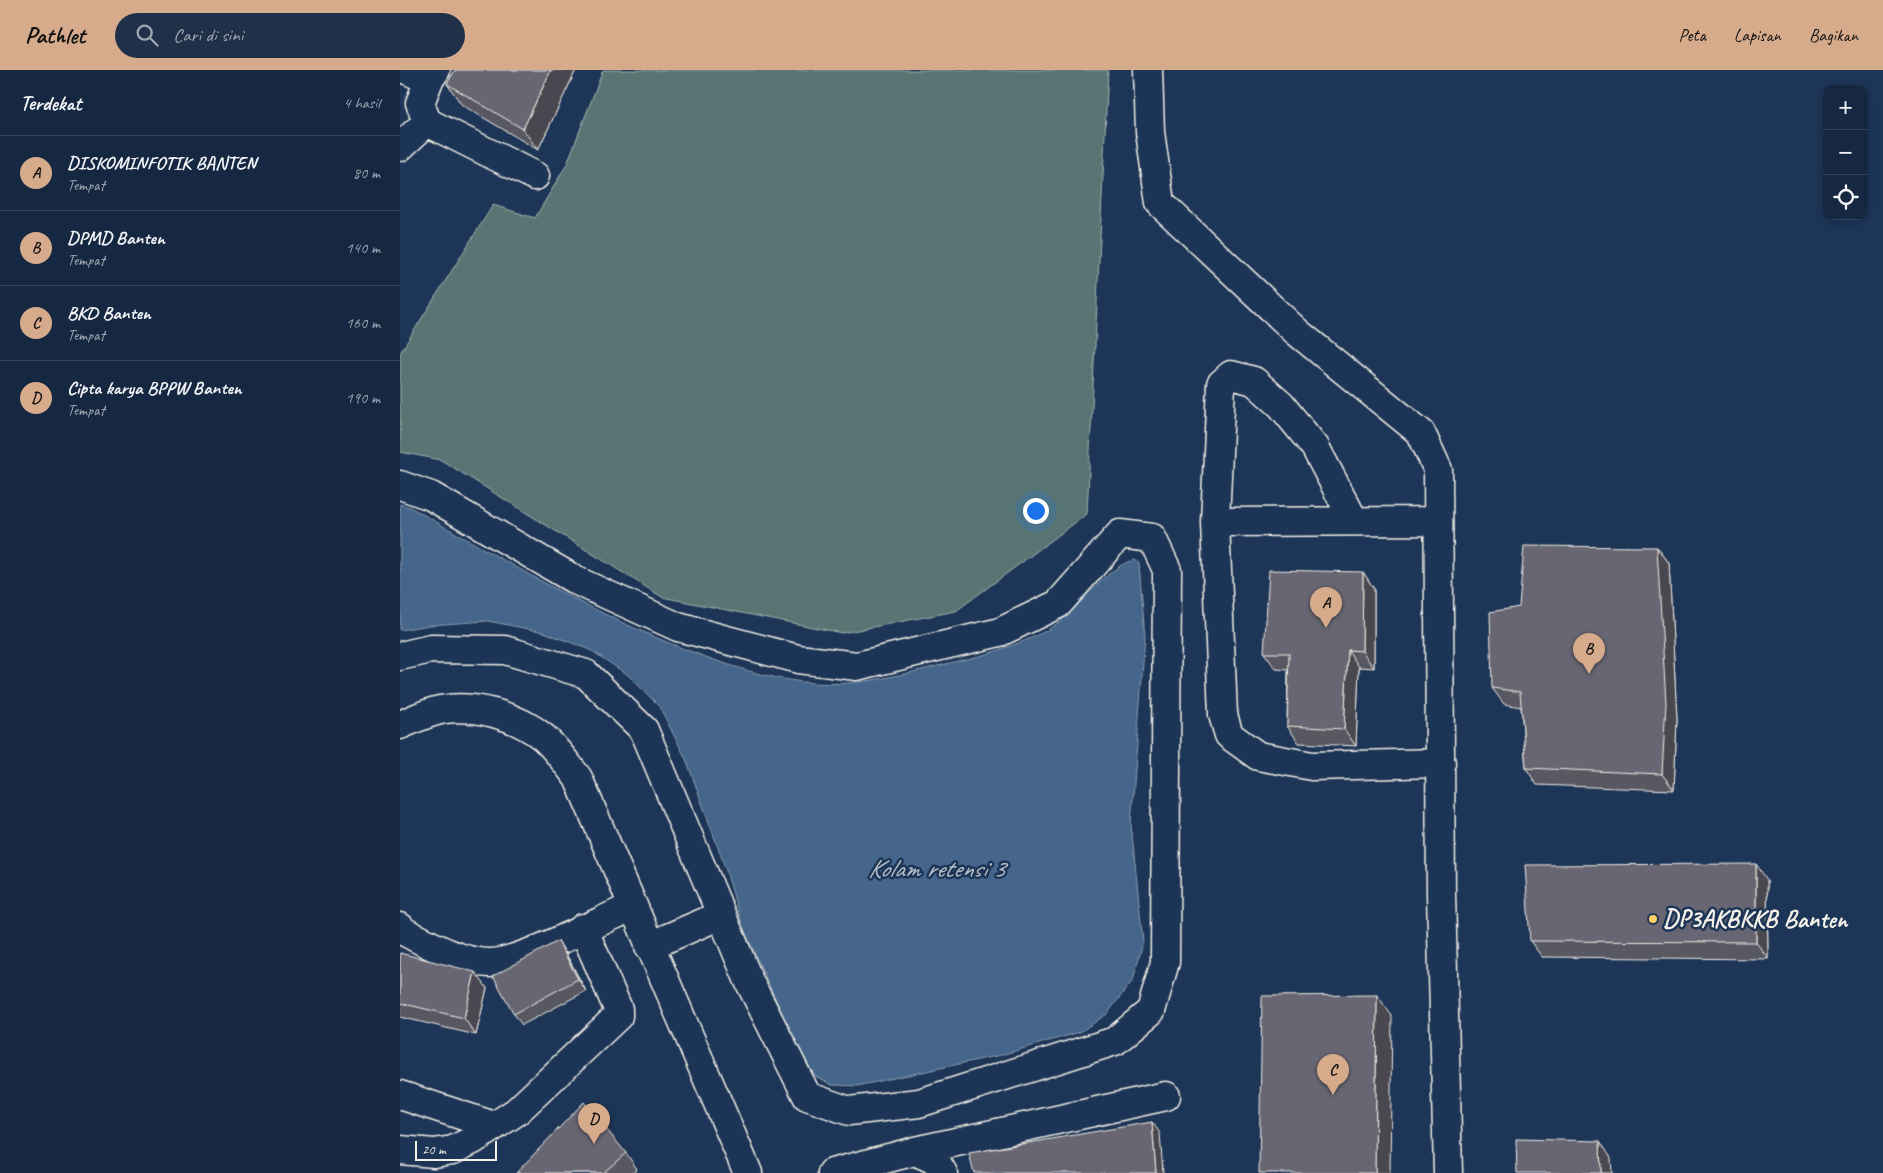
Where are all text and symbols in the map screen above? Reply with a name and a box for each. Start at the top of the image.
search box [115,13,465,58]
text: Pathlet [25,20,85,50]
icon: search [133,21,161,49]
text: Cari di sini [173,23,243,47]
text: Peta [1679,24,1706,46]
text: Lapisan [1734,24,1781,46]
text: Bagikan [1809,24,1858,46]
map controls [1823,85,1868,220]
button: + [1823,85,1868,130]
text: Terdekat [20,90,81,116]
text: 4 hasil [343,93,380,113]
button: − [1823,130,1868,175]
text: DISKOMINFOTIK BANTEN [67,151,256,175]
text: A [32,163,40,183]
text: 80 m [353,163,380,183]
text: Tempat [67,175,105,195]
button: locate [1823,175,1868,220]
text: DPMD Banten [67,226,165,250]
text: B [32,238,40,258]
text: 140 m [346,238,380,258]
text: Tempat [67,250,105,270]
text: BKD Banten [67,301,151,325]
text: C [32,313,40,333]
text: 160 m [346,313,380,333]
text: Tempat [67,325,105,345]
text: Cipta karya BPPW Banten [67,376,242,400]
text: D [31,388,41,408]
text: 190 m [346,388,380,408]
text: Tempat [67,400,105,420]
your location [1023,498,1049,524]
pin: A [1310,587,1342,628]
pin: B [1573,633,1605,674]
water label: Kolam retensi 3 [868,852,1009,885]
place label: DP3AKBKKB Banten [1663,903,1849,935]
marker: DP3AKBKKB Banten [1647,913,1659,925]
pin: C [1317,1054,1349,1095]
pin: D [578,1103,610,1144]
scale bar [415,1138,498,1161]
text: 20 m [422,1141,446,1158]

